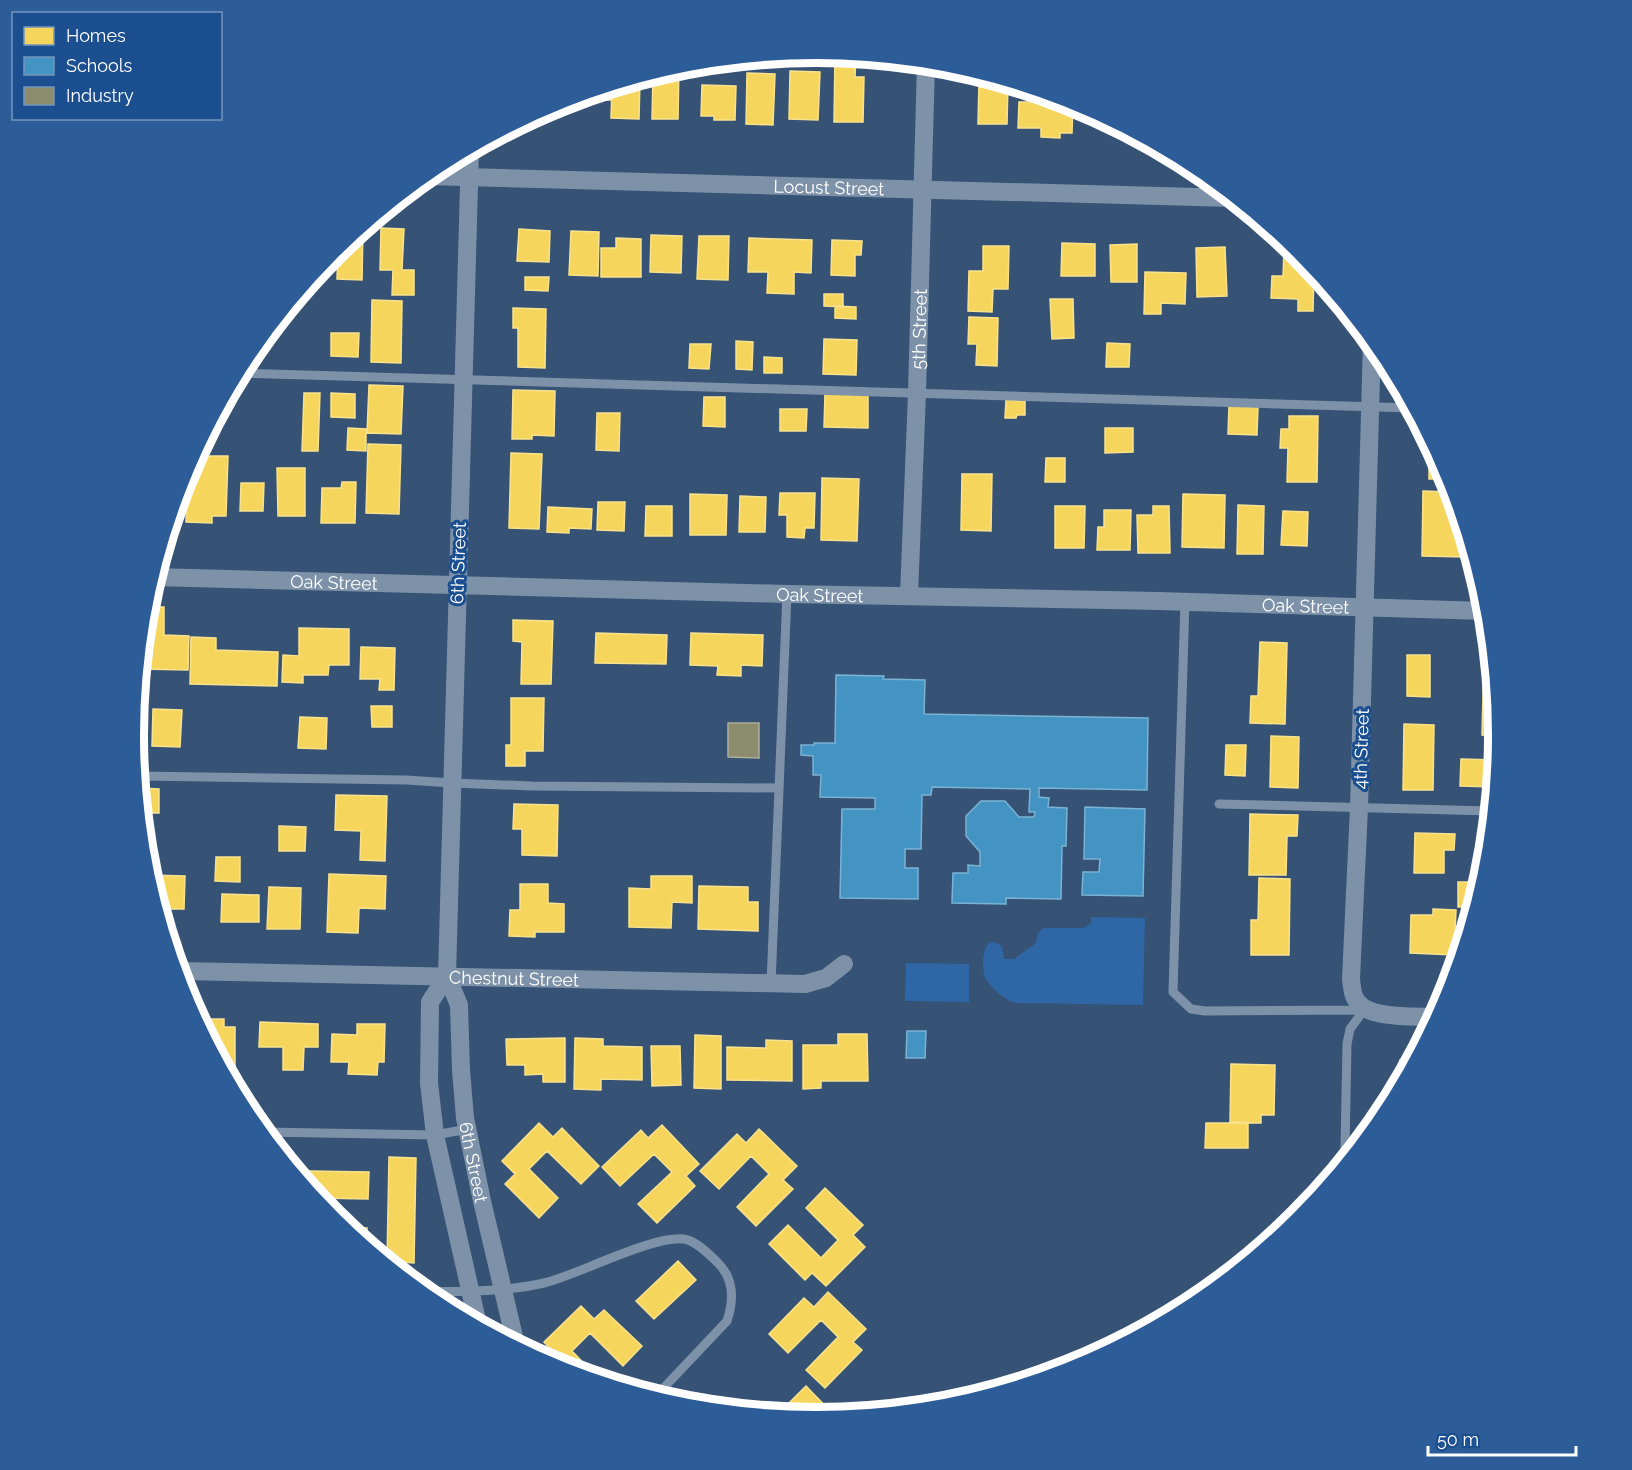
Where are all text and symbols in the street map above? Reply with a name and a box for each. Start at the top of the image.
legend [12,12,222,120]
text: Homes [66,25,126,46]
text: Schools [66,55,133,76]
text: Industry [66,85,134,106]
street label: Locust Street [773,175,885,199]
street label: 5th Street [907,288,930,370]
street label: 6th Street [446,522,470,604]
street label: Oak Street [290,570,378,594]
street label: Oak Street [776,583,864,606]
street label: Oak Street [1262,594,1350,617]
street label: 4th Street [1349,708,1373,790]
street label: Chestnut Street [449,966,579,990]
street label: 6th Street [456,1120,493,1204]
scale bar [1428,1419,1576,1457]
text: 50 m [1437,1429,1479,1450]

